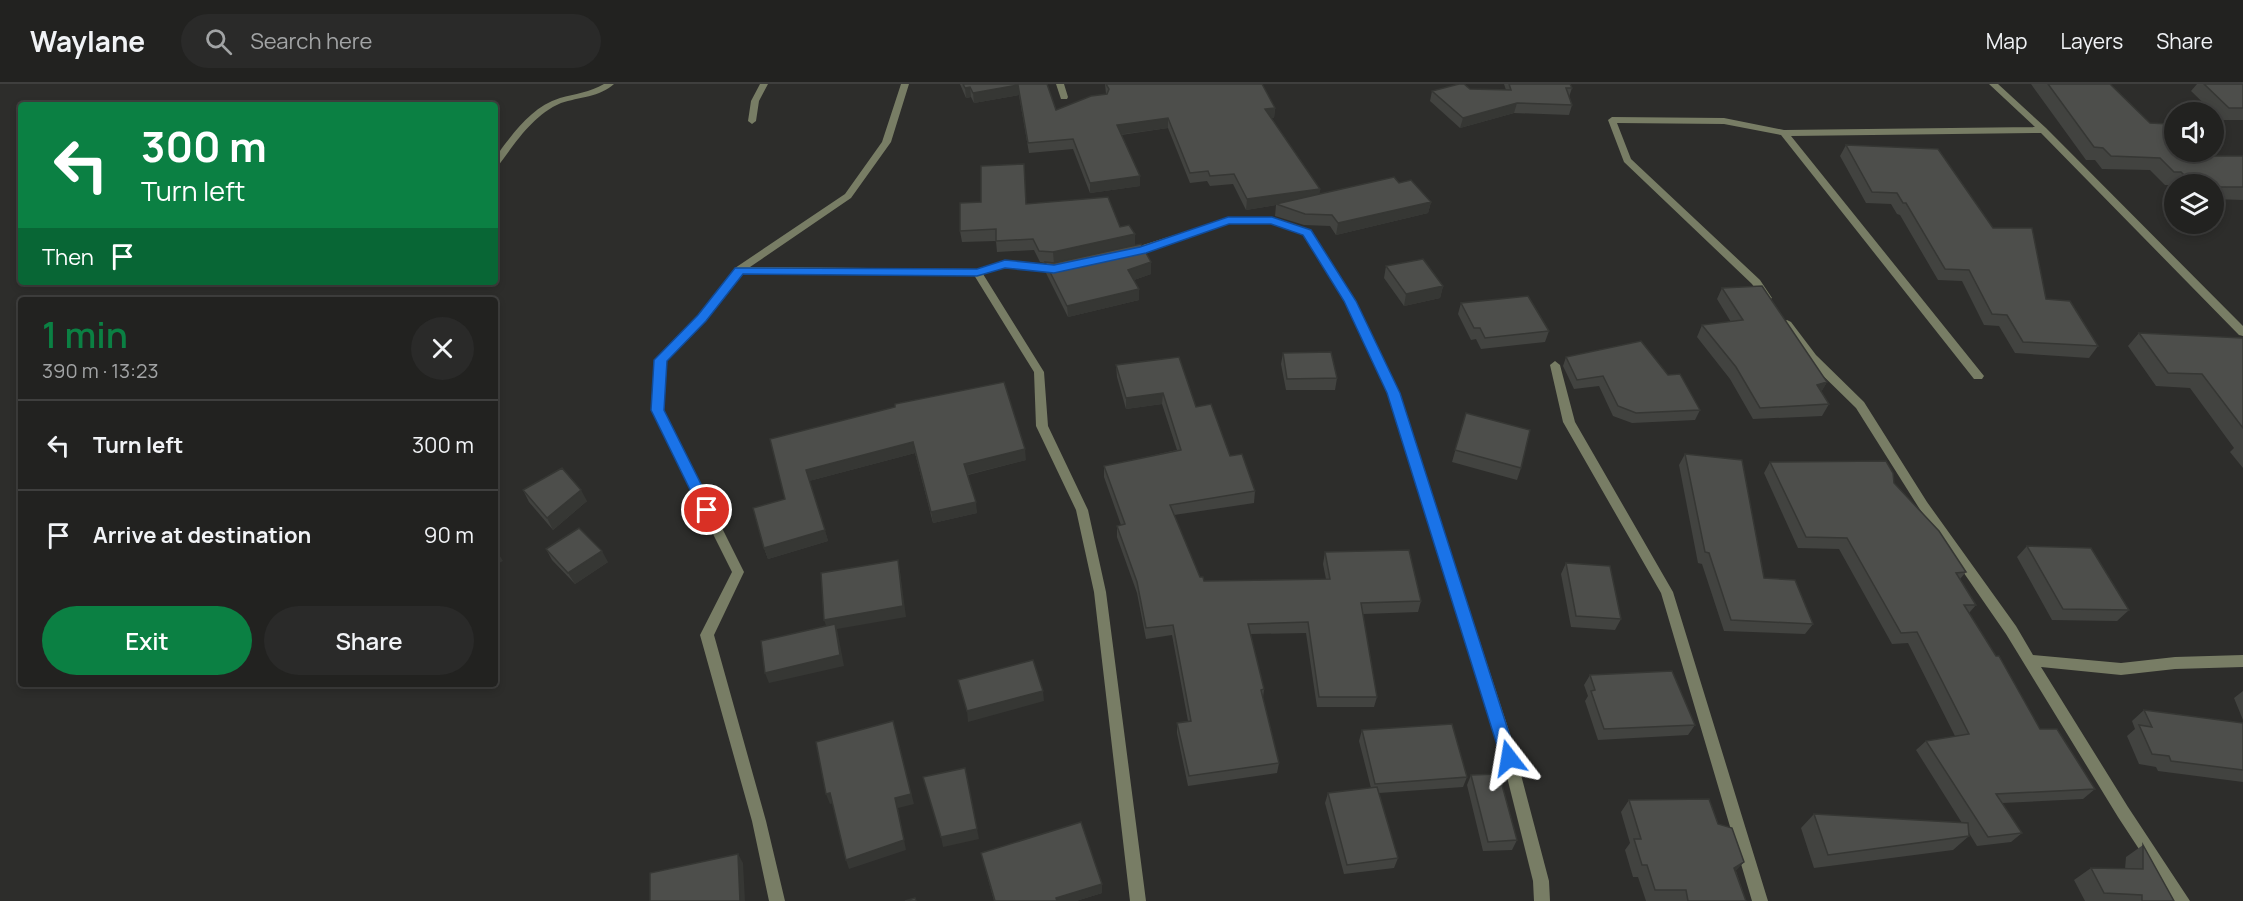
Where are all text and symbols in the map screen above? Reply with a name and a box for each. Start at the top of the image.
search box [181,14,601,68]
text: Waylane [30,22,145,60]
icon: search [202,25,235,58]
text: Search here [250,26,372,56]
text: Map [1986,27,2027,55]
text: Layers [2060,27,2123,55]
text: Share [2156,27,2213,55]
map controls [2164,102,2224,234]
button: sound [2164,102,2224,162]
text: 300 m [141,117,267,175]
icon: left [42,126,120,204]
text: Turn left [141,172,245,209]
button: layers [2164,174,2224,234]
icon: arrive [106,240,139,273]
text: Then [42,242,94,272]
text: 1 min [42,310,128,359]
button: close [411,317,474,380]
text: 390 m · 13:23 [42,357,158,384]
icon: left [42,429,75,462]
text: Turn left [93,430,183,460]
text: 300 m [412,430,474,460]
pin [681,484,732,535]
icon: arrive [690,493,723,526]
icon: arrive [42,519,75,552]
text: Arrive at destination [93,520,311,550]
text: 90 m [424,520,474,550]
button: Exit [42,606,252,675]
button: Share [264,606,474,675]
position arrow [1477,726,1541,790]

